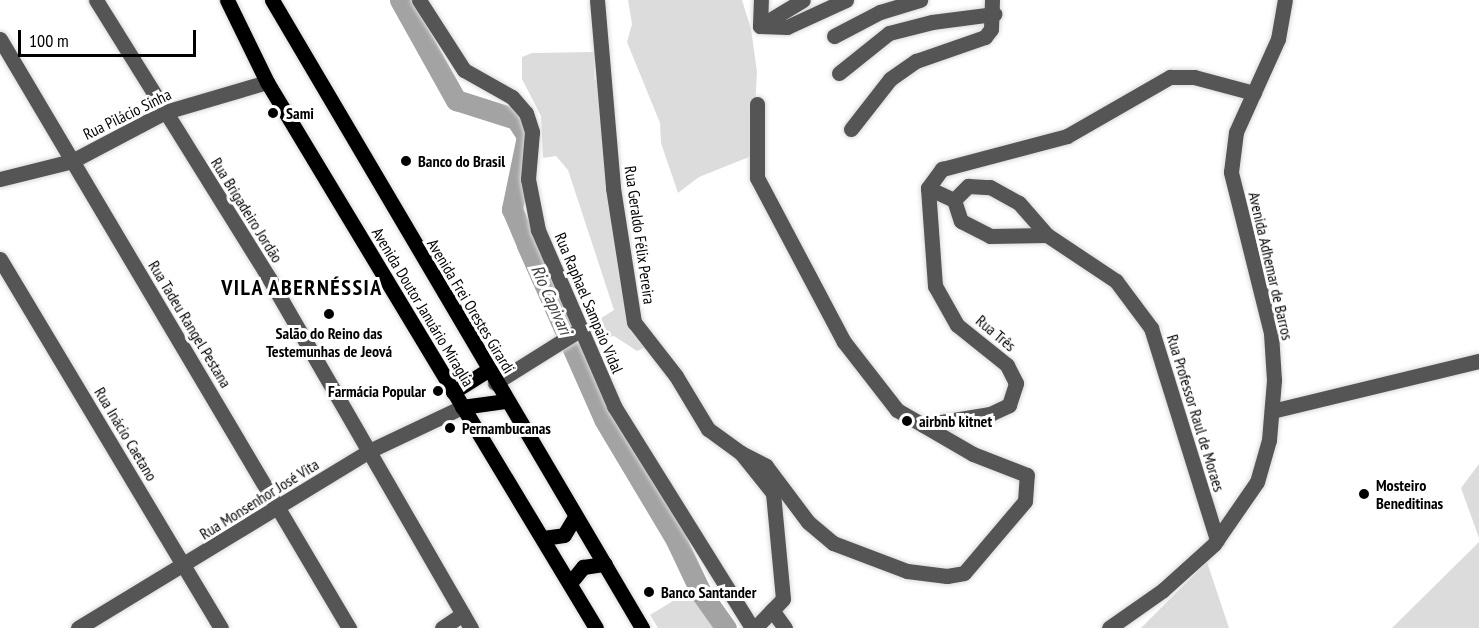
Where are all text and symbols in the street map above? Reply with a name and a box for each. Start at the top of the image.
scale bar [21,18,200,56]
text: 100 m [29,29,69,52]
street label: Rua Pilácio Sinha [80,84,174,144]
place label: Sami [286,103,314,123]
marker: Sami [264,104,282,122]
place label: Banco do Brasil [418,151,505,171]
street label: Rua Brigadeiro Jordão [207,154,287,266]
marker: Banco do Brasil [399,154,413,168]
street label: Rua Geraldo Félix Pereira [621,165,659,305]
street label: Avenida Adhemar de Barros [1245,190,1297,342]
street label: Avenida Doutor Januário Miraglia [368,224,478,390]
street label: Rua Raphael Sampaio Vidal [551,230,627,376]
street label: Avenida Frei Orestes Girardi [423,235,519,377]
street label: Rua Tadeu Rangel Pestana [144,257,236,391]
water label: Rio Capivari [526,262,576,338]
district label: VILA ABERNÉSSIA [220,275,384,301]
marker: Salão do Reino das Testemunhas de Jeová [322,307,336,321]
street label: Rua Três [972,311,1020,355]
place label: Salão do Reino das Testemunhas de Jeová [266,323,392,361]
street label: Rua Professor Raul de Moraes [1163,332,1229,494]
place label: Farmácia Popular [328,381,426,401]
street label: Rua Inácio Caetano [90,384,162,484]
marker: Farmácia Popular [431,384,445,398]
place label: airbnb kitnet [919,411,992,431]
marker: airbnb kitnet [900,414,914,428]
place label: Pernambucanas [462,418,551,438]
marker: Pernambucanas [443,421,457,435]
street label: Rua Monsenhor José Vita [196,455,322,543]
place label: Mosteiro Beneditinas [1376,475,1443,513]
marker: Mosteiro Beneditinas [1357,487,1371,501]
place label: Banco Santander [661,582,756,602]
marker: Banco Santander [642,585,656,599]

